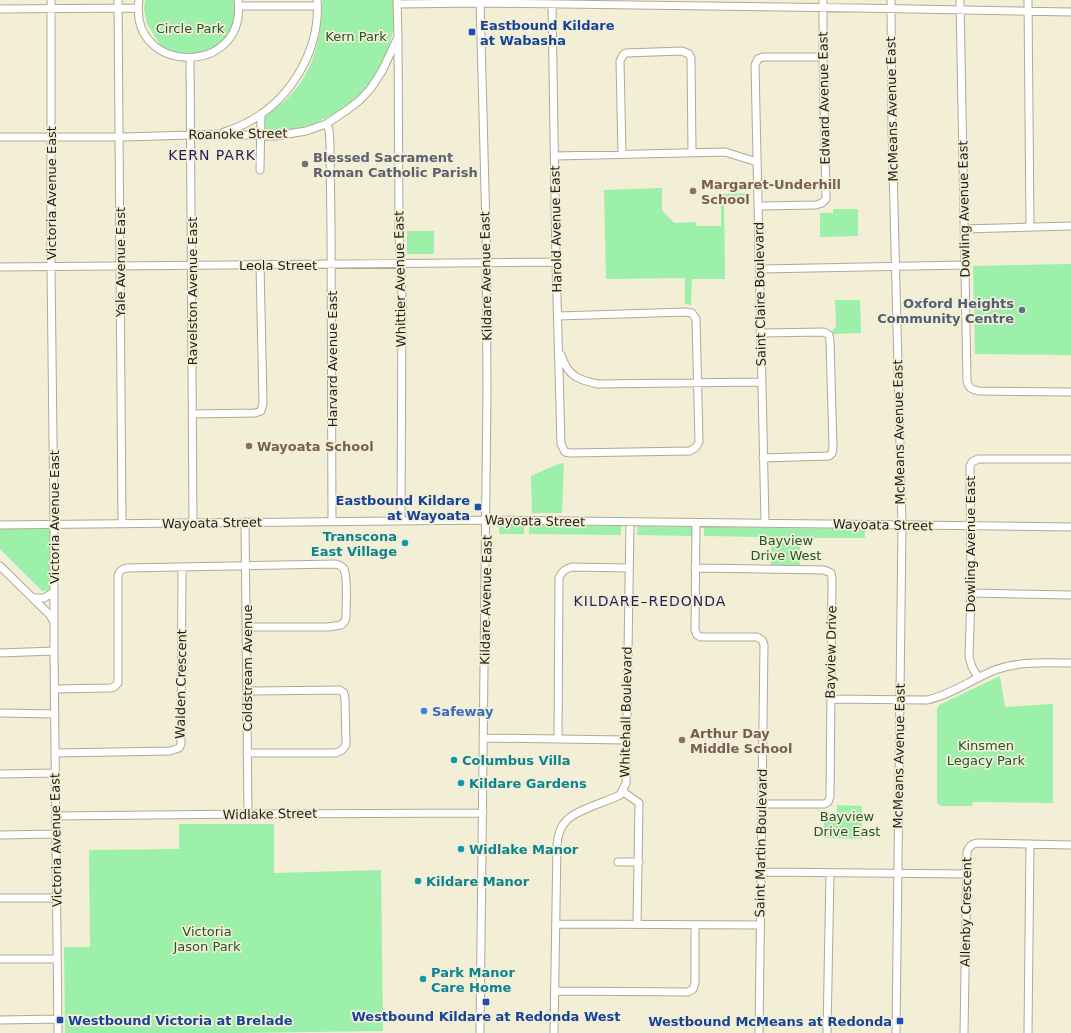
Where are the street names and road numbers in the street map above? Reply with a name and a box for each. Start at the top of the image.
street label: Edward Avenue East [815,31,833,165]
street label: McMeans Avenue East [883,36,901,182]
street label: Victoria Avenue East [44,126,59,260]
street label: Roanoke Street [188,126,288,142]
street label: Dowling Avenue East [955,140,973,278]
street label: Harold Avenue East [547,165,565,293]
street label: Yale Avenue East [113,207,128,318]
street label: Whittier Avenue East [391,211,409,347]
street label: Kildare Avenue East [477,211,495,341]
street label: Ravelston Avenue East [185,217,200,365]
street label: Saint Claire Boulevard [751,222,769,366]
street label: Leola Street [239,258,317,273]
street label: Harvard Avenue East [325,291,340,427]
street label: McMeans Avenue East [890,359,908,505]
street label: Victoria Avenue East [47,450,62,584]
street label: Dowling Avenue East [963,476,978,612]
street label: Wayoata Street [485,513,585,529]
street label: Wayoata Street [162,515,262,531]
street label: Wayoata Street [833,517,933,533]
street label: Kildare Avenue East [477,535,495,665]
street label: Coldstream Avenue [240,605,255,731]
street label: Bayview Drive [823,605,839,699]
street label: Walden Crescent [173,629,189,739]
street label: Whitehall Boulevard [617,646,635,778]
street label: McMeans Avenue East [890,683,908,829]
street label: Saint Martin Boulevard [752,769,770,917]
street label: Victoria Avenue East [47,773,65,907]
street label: Widlake Street [223,806,317,822]
street label: Allenby Crescent [958,857,974,967]

